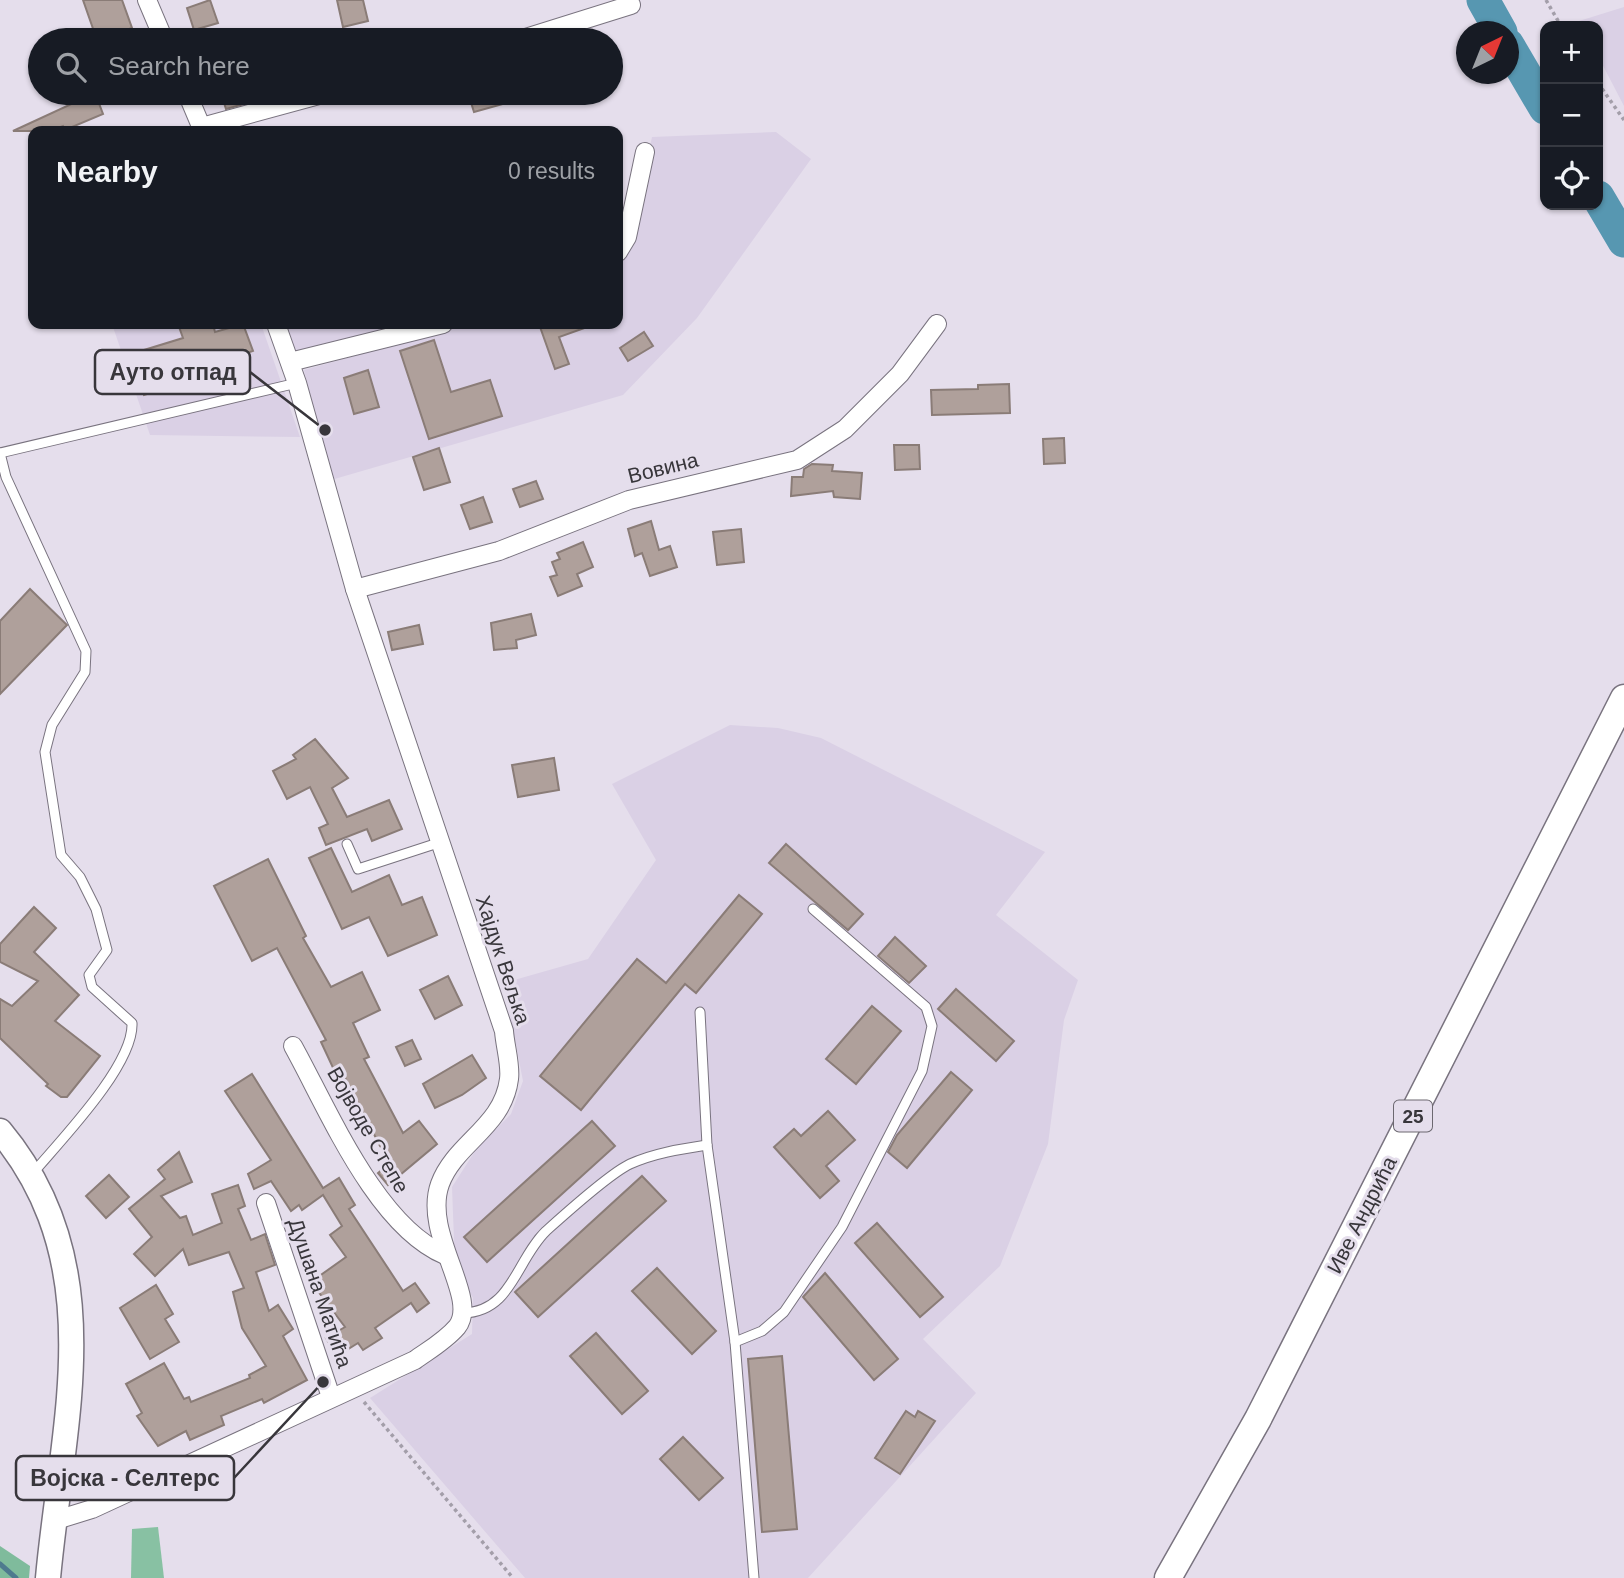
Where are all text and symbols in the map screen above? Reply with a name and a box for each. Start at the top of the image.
north arrow [1456,21,1519,84]
map controls [1540,21,1603,210]
button: + [1540,21,1603,84]
search box [28,28,623,105]
icon: search [52,48,90,86]
text: Search here [108,51,250,81]
button: − [1540,84,1603,147]
button: locate [1540,147,1603,210]
text: Nearby [56,155,158,188]
text: 0 results [508,158,595,184]
callout: Ауто отпад [95,350,250,394]
text: Ауто отпад [109,359,237,385]
street label: Вовина [625,448,701,487]
street label: Хајдук Вељка [472,892,535,1027]
street label: Војводе Степе [323,1063,414,1197]
road number: 25 [1394,1100,1432,1132]
street label: Иве Андрића [1322,1152,1401,1277]
street label: Душана Матића [284,1215,357,1371]
callout: Војска - Селтерс [16,1456,234,1500]
text: Војска - Селтерс [30,1465,220,1491]

